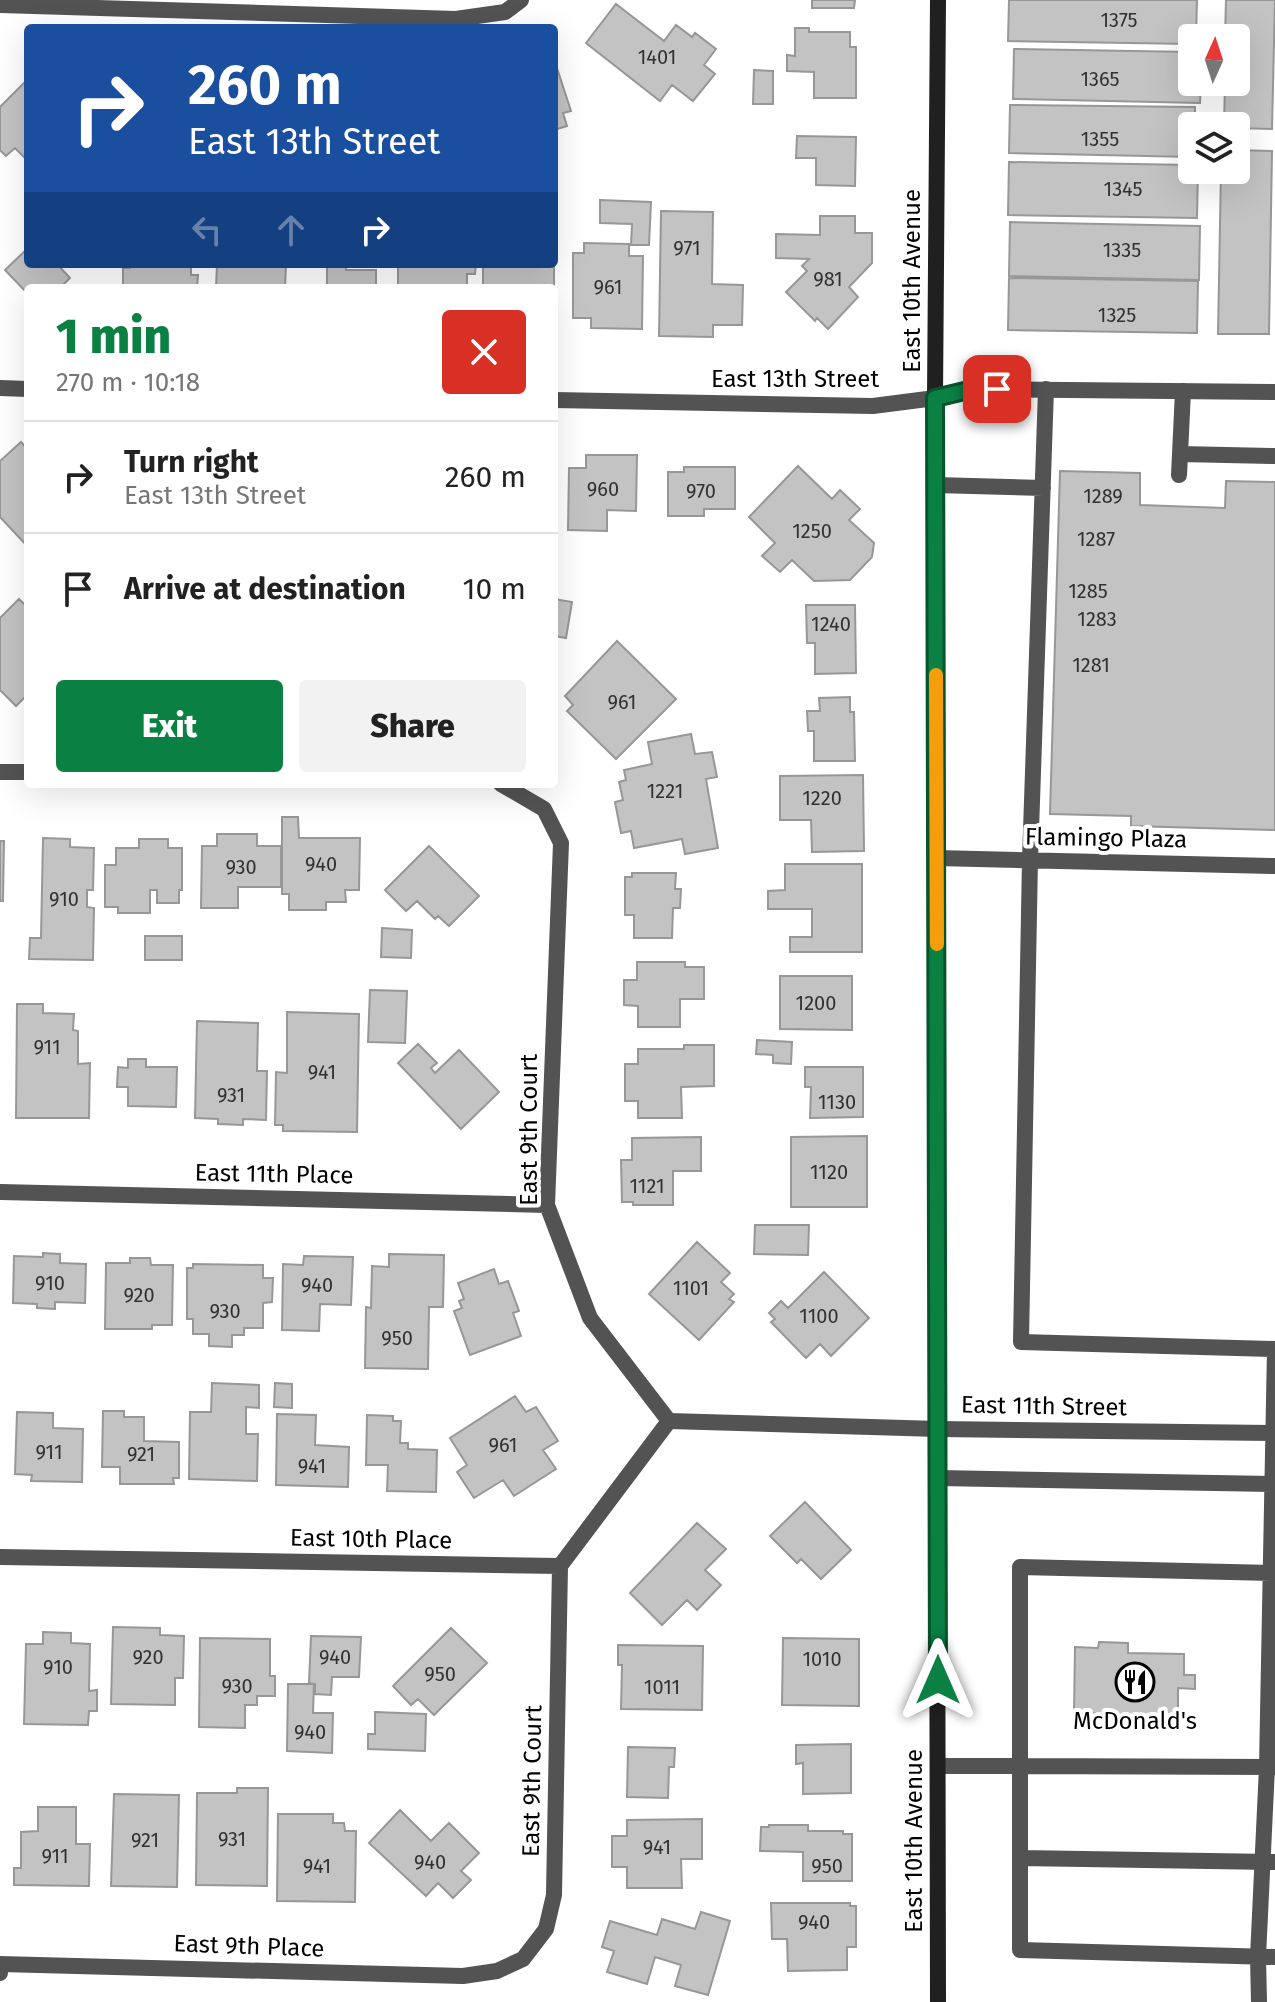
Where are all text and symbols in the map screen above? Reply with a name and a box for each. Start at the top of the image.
house number: 1375 [1100,8,1138,32]
north arrow [1178,24,1250,96]
map controls [1178,24,1250,184]
house number: 1401 [638,45,676,69]
text: 260 m [188,52,342,119]
icon: right [56,56,160,160]
house number: 1365 [1080,67,1120,91]
button: layers [1178,112,1250,184]
text: East 13th Street [188,120,440,164]
house number: 1355 [1081,127,1119,151]
house number: 1345 [1104,177,1143,201]
street label: East 10th Avenue [898,189,926,373]
icon: left [185,208,229,252]
icon: ahead [269,208,313,252]
icon: right [353,208,397,252]
house number: 971 [673,236,701,260]
house number: 1335 [1103,238,1141,262]
house number: 981 [813,267,843,291]
house number: 961 [594,275,622,299]
house number: 1325 [1098,303,1136,327]
text: 1 min [56,308,171,366]
button: close [442,310,526,394]
pin [963,355,1031,423]
street label: East 13th Street [711,365,879,393]
text: 270 m · 10:18 [56,367,200,398]
icon: arrive [975,367,1019,411]
text: Turn right [124,444,259,480]
icon: right [56,455,100,499]
text: 260 m [445,459,526,495]
house number: 960 [587,477,619,501]
house number: 970 [686,479,716,503]
text: East 13th Street [124,480,306,511]
house number: 1289 [1083,484,1123,508]
house number: 1250 [792,519,832,543]
house number: 1287 [1077,527,1115,551]
icon: arrive [56,567,100,611]
text: Arrive at destination [124,571,406,607]
text: 10 m [463,571,526,607]
house number: 1285 [1068,579,1108,603]
house number: 1283 [1077,607,1117,631]
house number: 1240 [811,612,851,636]
house number: 1281 [1072,653,1110,677]
button: Exit [56,680,283,772]
button: Share [299,680,526,772]
house number: 961 [608,690,636,714]
house number: 1221 [647,779,683,803]
house number: 1220 [802,786,842,810]
street label: Flamingo Plaza [1025,823,1187,853]
house number: 940 [305,852,337,876]
house number: 930 [225,855,257,879]
house number: 910 [49,887,79,911]
house number: 1200 [796,991,836,1015]
house number: 911 [33,1035,61,1059]
street label: East 9th Court [515,1054,543,1206]
house number: 941 [308,1060,336,1084]
house number: 931 [217,1083,245,1107]
house number: 1130 [818,1090,856,1114]
street label: East 11th Place [194,1159,354,1189]
house number: 1120 [810,1160,848,1184]
house number: 1121 [629,1174,665,1198]
house number: 910 [35,1271,65,1295]
house number: 940 [301,1273,333,1297]
house number: 1101 [673,1276,709,1300]
house number: 920 [123,1283,155,1307]
house number: 930 [209,1299,241,1323]
house number: 1100 [799,1304,839,1328]
house number: 950 [381,1326,413,1350]
street label: East 11th Street [961,1391,1128,1421]
house number: 961 [489,1433,517,1457]
house number: 911 [35,1440,63,1464]
house number: 921 [127,1442,155,1466]
house number: 941 [298,1454,326,1478]
street label: East 10th Place [290,1524,452,1554]
position arrow [896,1638,980,1722]
house number: 920 [132,1645,164,1669]
house number: 940 [319,1645,351,1669]
house number: 1010 [802,1647,842,1671]
house number: 910 [43,1655,73,1679]
restaurant icon: McDonald's [1114,1661,1156,1703]
house number: 950 [424,1662,456,1686]
house number: 930 [221,1674,253,1698]
house number: 1011 [644,1675,680,1699]
street label: East 9th Court [517,1704,547,1857]
place label: McDonald's [1073,1707,1197,1735]
house number: 940 [294,1720,326,1744]
street label: East 10th Avenue [900,1749,928,1933]
house number: 931 [218,1827,246,1851]
house number: 921 [131,1828,159,1852]
house number: 941 [643,1835,671,1859]
house number: 911 [41,1844,69,1868]
house number: 940 [414,1850,446,1874]
house number: 941 [303,1854,331,1878]
house number: 950 [811,1854,843,1878]
house number: 940 [798,1910,830,1934]
street label: East 9th Place [173,1929,325,1963]

